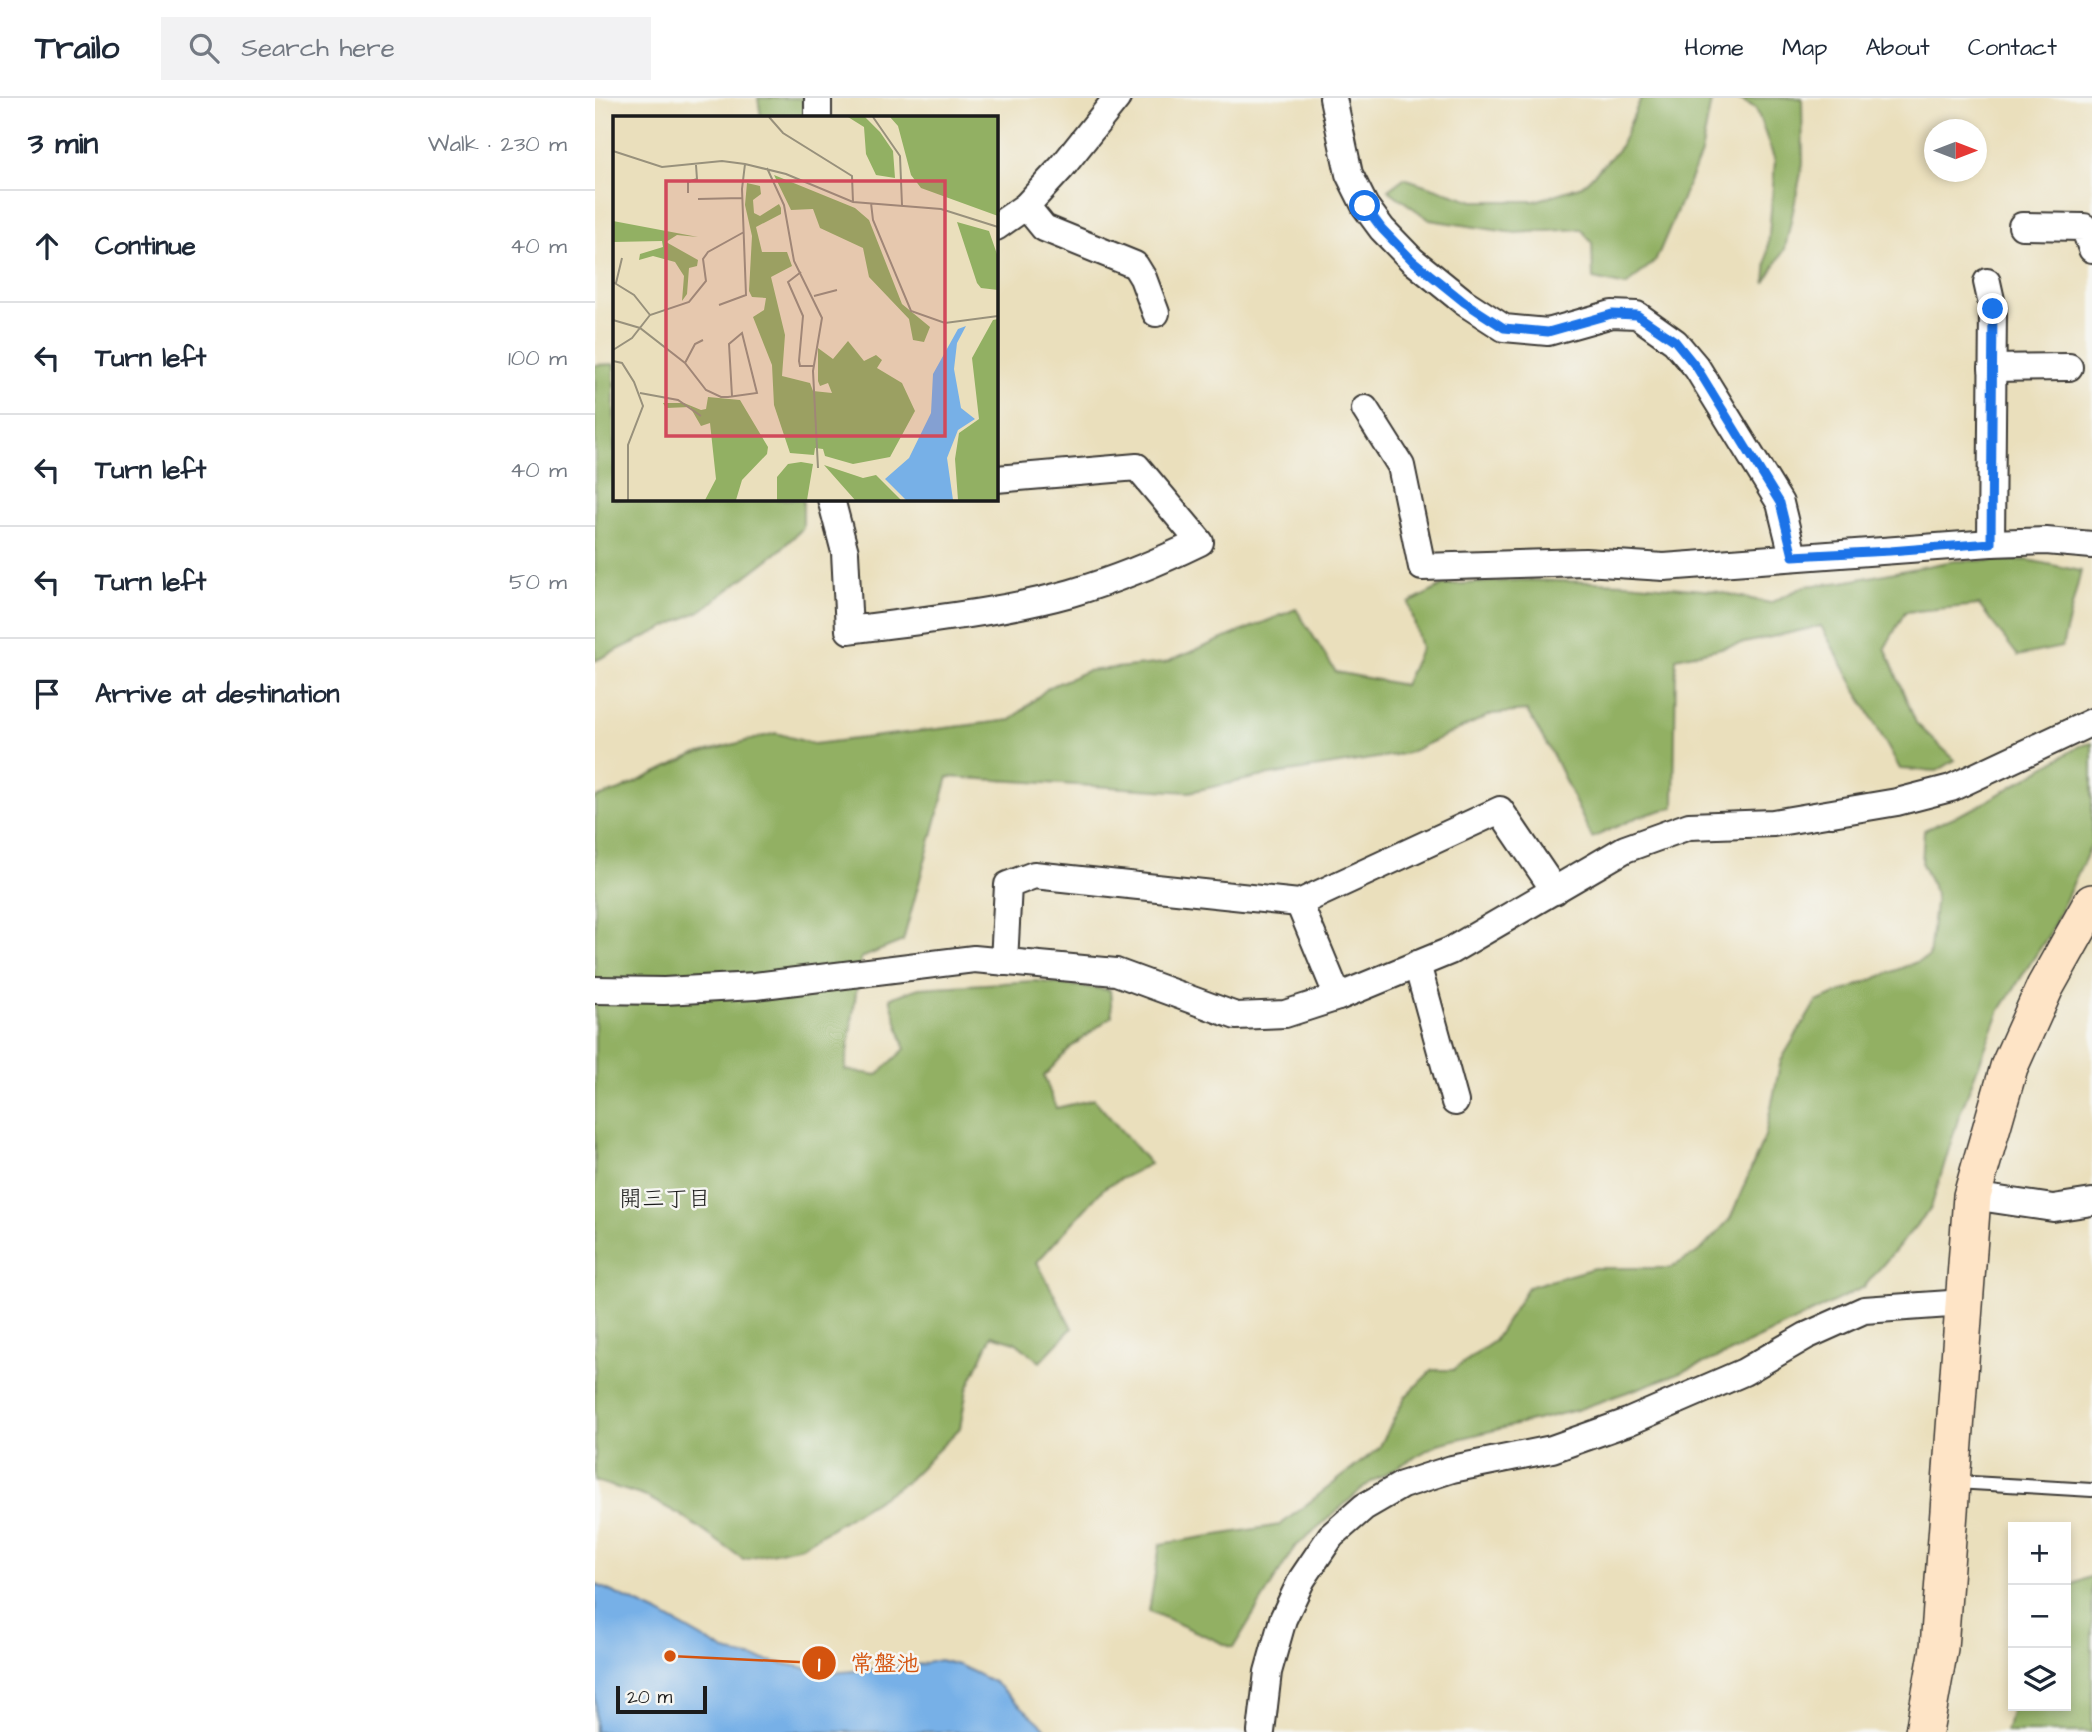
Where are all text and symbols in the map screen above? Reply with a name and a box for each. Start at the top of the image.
search box [161,17,651,80]
text: Trailo [35,25,119,71]
icon: search [185,29,223,67]
text: Search here [241,30,395,66]
text: Home [1684,31,1744,65]
text: Map [1782,31,1827,65]
text: About [1865,31,1930,65]
text: Contact [1968,31,2057,65]
inset map [613,116,997,500]
north arrow [1924,119,1987,182]
text: 3 min [28,123,98,165]
text: Walk · 230 m [428,128,567,160]
route start [1349,190,1380,221]
icon: ahead [28,227,66,265]
text: Continue [95,228,196,264]
text: 40 m [510,230,567,262]
route end [1977,293,2008,324]
icon: left [28,339,66,377]
text: Turn left [95,340,206,376]
text: 100 m [508,342,567,374]
icon: left [28,451,66,489]
text: Turn left [95,452,206,488]
text: 40 m [510,454,567,486]
icon: left [28,563,66,601]
text: Turn left [95,564,206,600]
text: 50 m [509,566,567,598]
icon: arrive [28,675,66,713]
text: Arrive at destination [95,676,340,712]
district label: 開三丁目 [619,1183,711,1215]
map controls [2008,1522,2071,1711]
button: + [2008,1522,2071,1585]
button: − [2008,1585,2071,1648]
callout: 常盤池 [802,1641,934,1685]
text: 常盤池 [851,1648,920,1680]
button: layers [2008,1648,2071,1711]
text: 1 [818,1650,821,1679]
scale bar [616,1683,707,1715]
text: 20 m [627,1684,672,1711]

